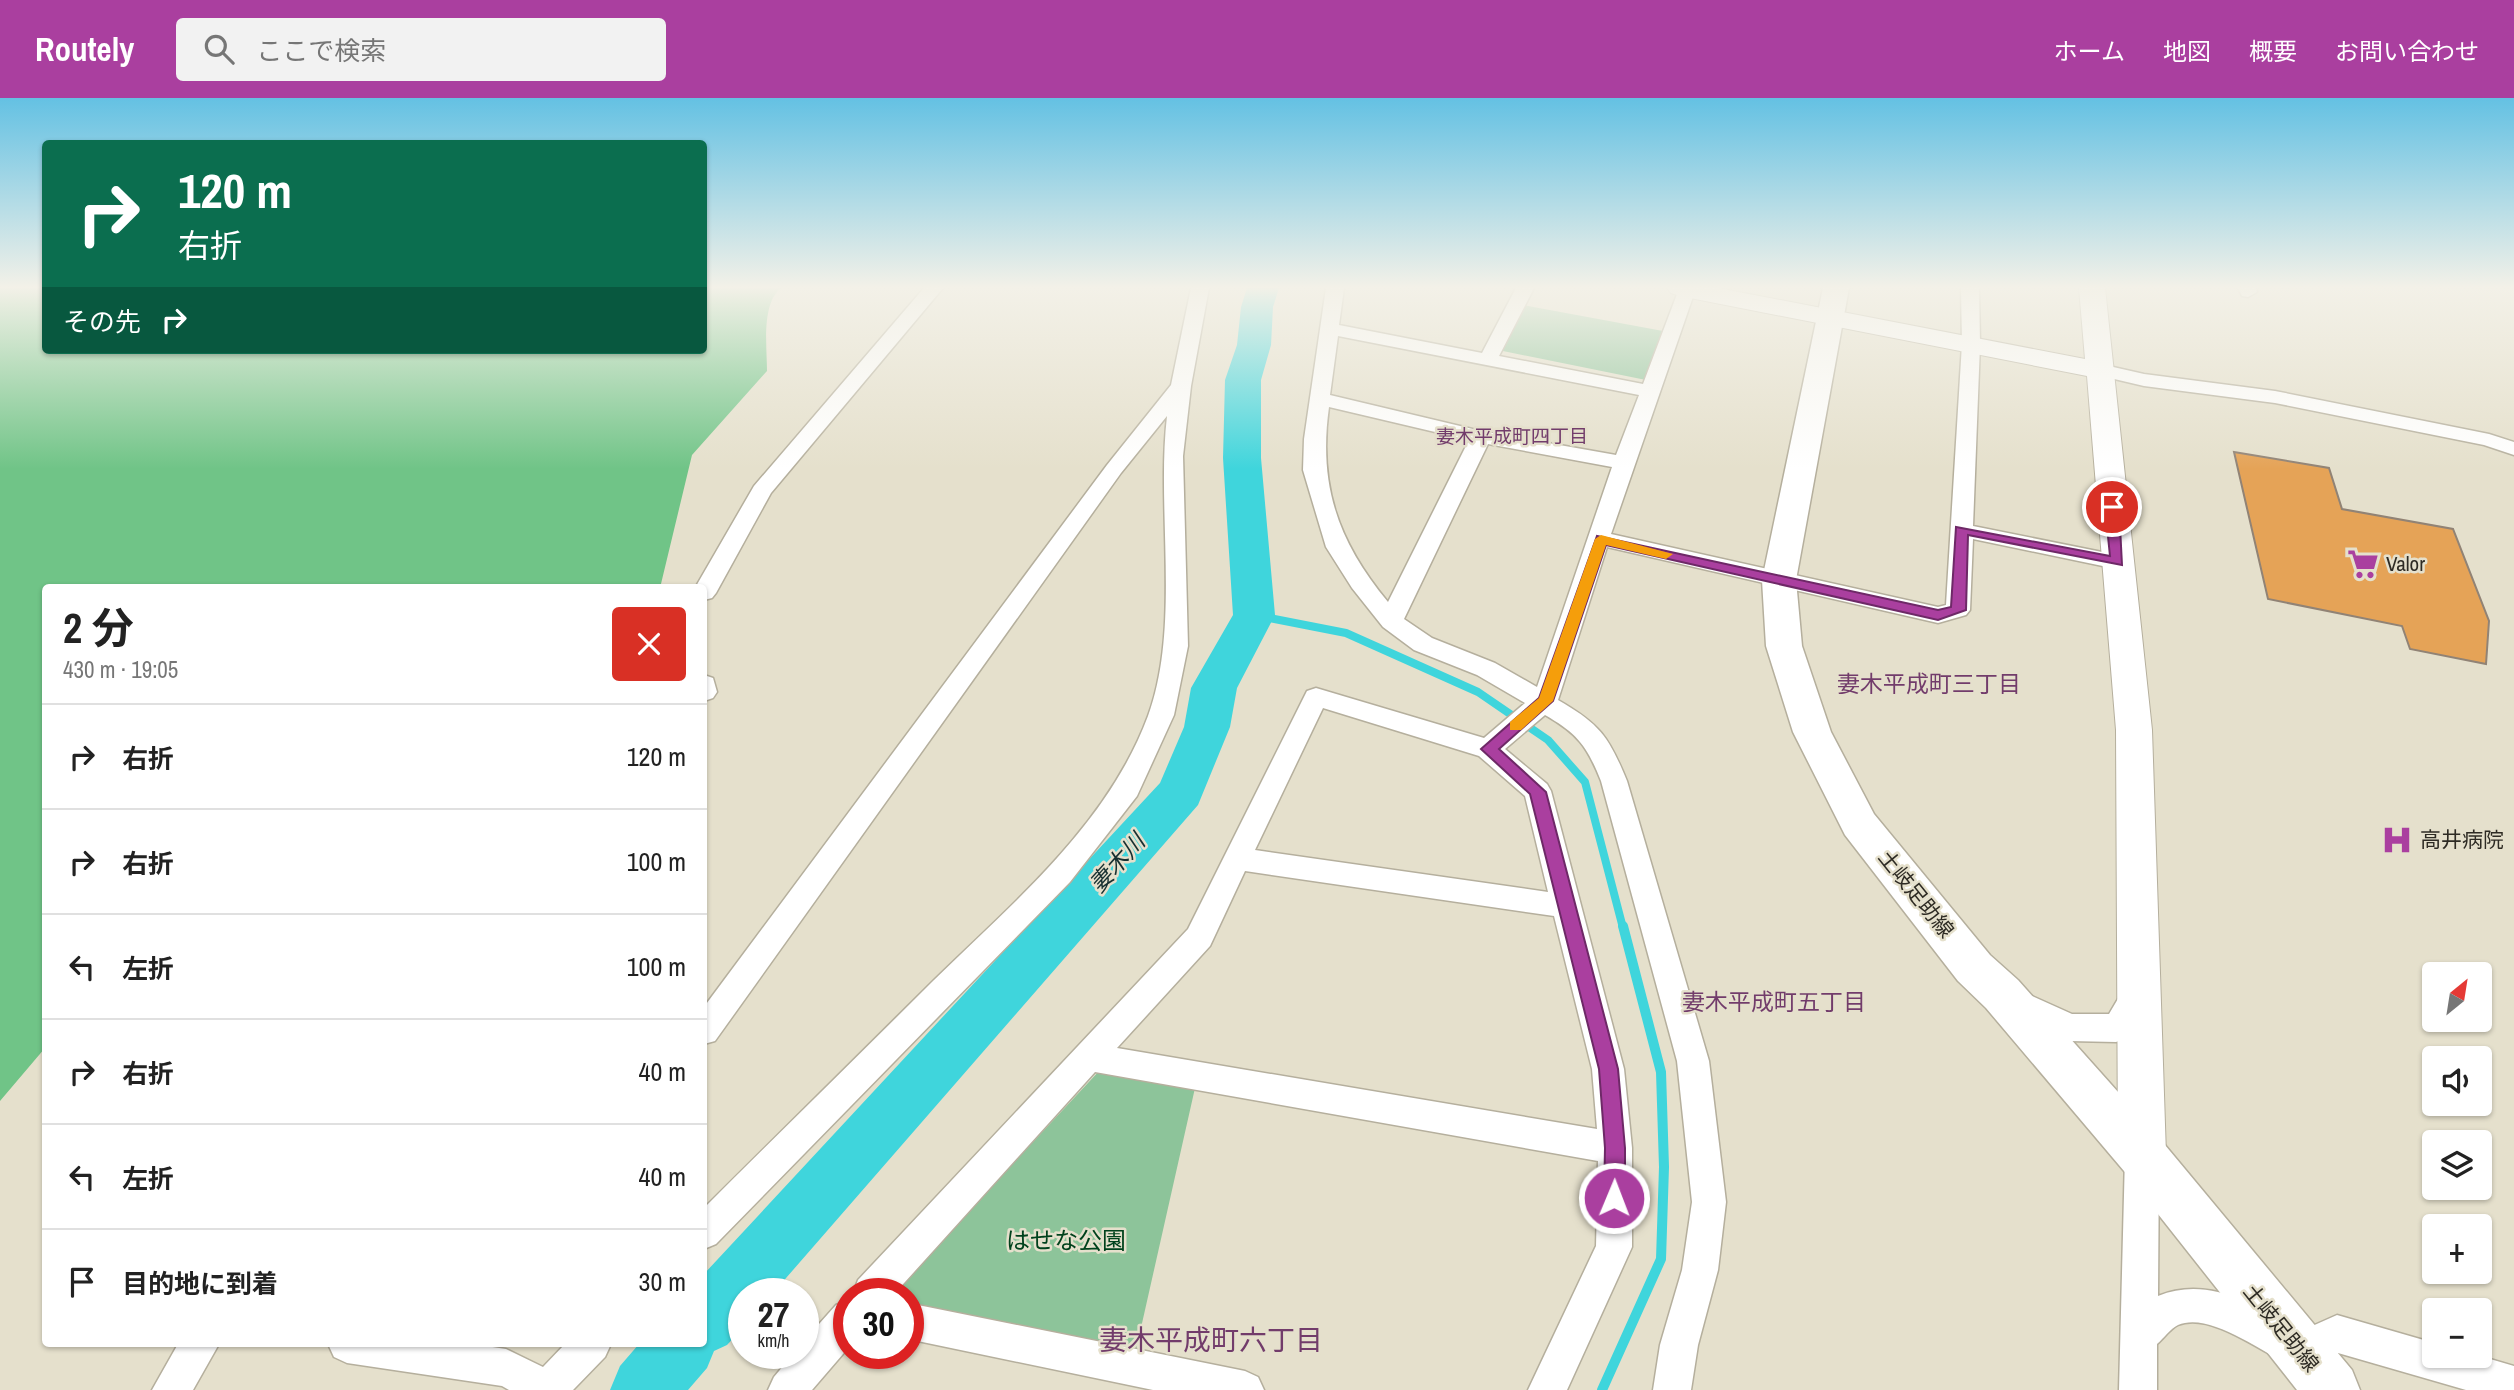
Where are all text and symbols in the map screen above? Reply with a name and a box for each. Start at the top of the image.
search box [176,18,666,81]
text: Routely [35,27,134,71]
icon: search [200,30,238,68]
text: ここで検索 [256,33,386,68]
text: ホーム [2054,35,2125,67]
text: 地図 [2163,35,2211,67]
text: 概要 [2249,35,2297,67]
text: お問い合わせ [2335,35,2479,67]
text: 120 m [178,157,292,223]
icon: right [63,168,154,259]
text: 右折 [178,224,242,267]
icon: right [155,301,193,339]
text: その先 [63,304,141,339]
district label: 妻木平成町四丁目 [1436,423,1588,449]
pin [2082,477,2142,537]
icon: arrive [2093,488,2131,526]
supermarket icon: Valor [2346,547,2380,581]
place label: Valor [2386,549,2425,578]
text: 2 分 [63,600,134,656]
button: close [612,607,686,681]
text: 430 m · 19:05 [63,654,178,685]
district label: 妻木平成町三丁目 [1837,668,2021,699]
icon: right [63,738,101,776]
text: 120 m [627,739,686,774]
text: 右折 [122,741,174,776]
hospital icon: 高井病院 [2380,823,2414,857]
water label: 妻木川 [1082,824,1153,899]
place label: 高井病院 [2420,825,2504,854]
icon: right [63,843,101,881]
text: 100 m [627,844,686,879]
street label: 土岐足助線 [1872,844,1961,944]
text: 右折 [122,846,174,881]
icon: left [63,948,101,986]
text: 100 m [627,949,686,984]
text: 左折 [122,951,174,986]
north arrow [2422,962,2492,1032]
map controls [2422,962,2492,1368]
district label: 妻木平成町五丁目 [1682,986,1866,1017]
button: sound [2422,1046,2492,1116]
icon: right [63,1053,101,1091]
text: 40 m [639,1054,686,1089]
text: 右折 [122,1056,174,1091]
button: layers [2422,1130,2492,1200]
icon: left [63,1158,101,1196]
text: 40 m [639,1159,686,1194]
text: 左折 [122,1161,174,1196]
position arrow [1577,1161,1651,1235]
button: + [2422,1214,2492,1284]
park label: はせな公園 [1006,1224,1126,1256]
icon: arrive [63,1263,101,1301]
text: 30 m [639,1264,686,1299]
text: 目的地に到着 [122,1266,278,1301]
speed limit sign: 30 [833,1278,924,1369]
street label: 土岐足助線 [2237,1278,2326,1378]
text: 27 [758,1291,789,1338]
button: − [2422,1298,2492,1368]
district label: 妻木平成町六丁目 [1099,1321,1323,1359]
text: km/h [758,1328,790,1353]

